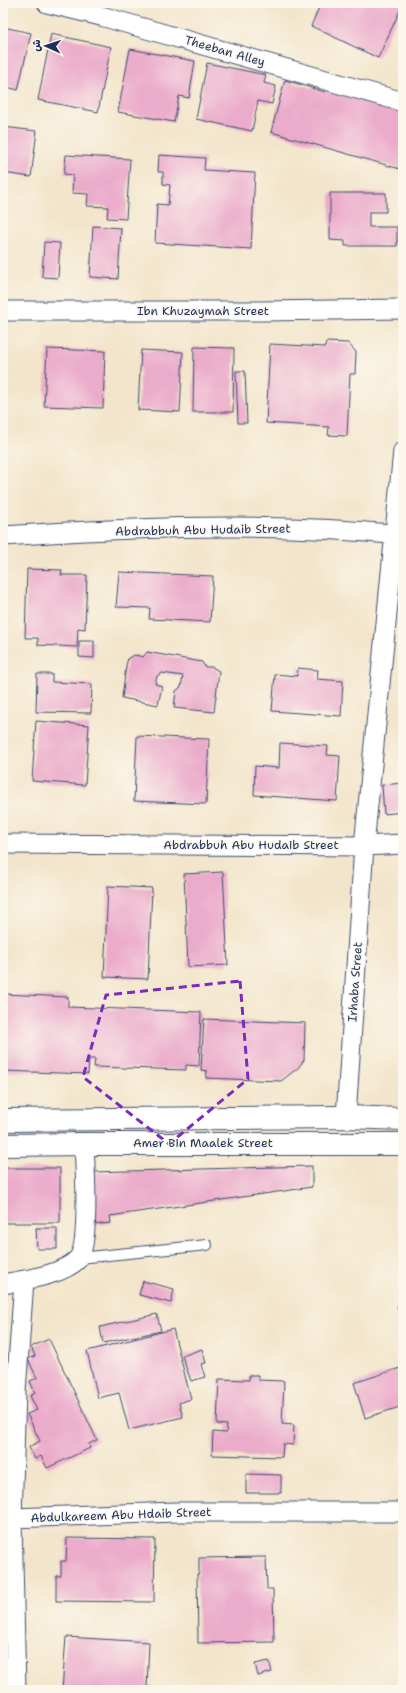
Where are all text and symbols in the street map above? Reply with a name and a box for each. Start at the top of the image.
north arrow [26,26,66,66]
street label: Theeban Alley [183,32,267,70]
text: ش [29,39,44,52]
street label: Ibn Khuzaymah Street [137,303,269,319]
street label: Abdrabbuh Abu Hudaib Street [115,520,291,540]
street label: Abdrabbuh Abu Hudaib Street [163,837,339,853]
street label: Irhaba Street [344,942,366,1022]
street label: Amer Bin Maalek Street [133,1135,273,1151]
street label: Abdulkareem Abu Hdaib Street [30,1504,212,1526]

